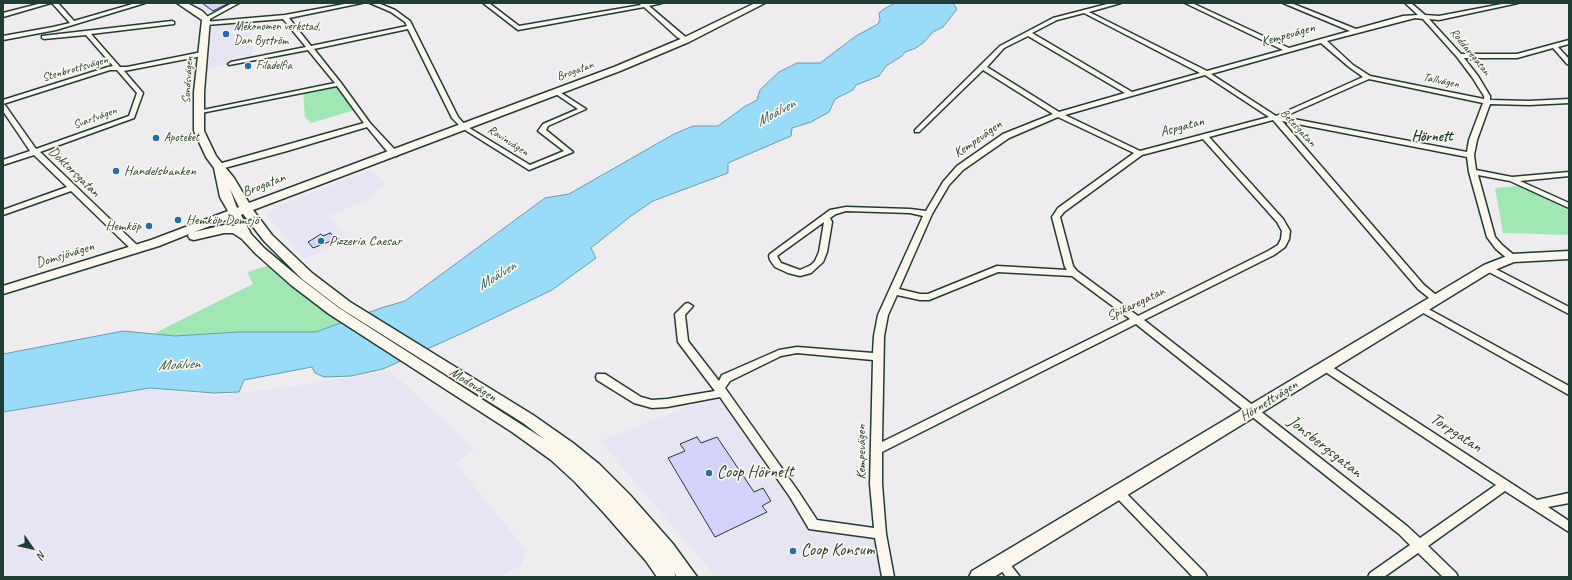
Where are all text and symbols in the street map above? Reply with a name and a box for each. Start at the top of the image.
street label: Kempevägen [1259,19,1317,51]
place label: Mekonomen verkstad, Dan Byström [234,20,320,48]
street label: Roddaregatan [1447,25,1493,79]
marker: Mekonomen verkstad, Dan Byström [221,29,231,39]
street label: Stenbrottsvägen [40,53,110,85]
street label: Sundsvägen [179,56,197,104]
street label: Brogatan [555,58,595,84]
place label: Filadelfia [256,59,292,73]
marker: Filadelfia [243,61,253,71]
street label: Tallvägen [1422,70,1460,92]
water label: Moälven [753,95,799,131]
street label: Svartvägen [71,103,119,133]
street label: Betesgatan [1277,106,1319,150]
street label: Aspgatan [1158,113,1206,141]
street label: Kempevägen [951,116,1005,162]
street label: Ravinvägen [485,123,531,159]
district label: Hörnett [1411,128,1453,146]
place label: Apoteket [164,131,199,145]
marker: Apoteket [151,133,161,143]
street label: Doktorsgatan [45,143,103,201]
place label: Handelsbanken [124,163,196,179]
marker: Handelsbanken [111,166,121,176]
street label: Brogatan [240,169,288,201]
place label: Hemköp Domsjö [186,212,259,228]
marker: Hemköp Domsjö [173,215,183,225]
place label: Hemköp [105,218,141,234]
marker: Hemköp [144,221,154,231]
place label: Pizzeria Caesar [329,233,402,249]
marker: Pizzeria Caesar [316,236,326,246]
street label: Domsjövägen [34,238,96,272]
water label: Moälven [475,257,519,295]
street label: Spikaregatan [1104,283,1168,325]
water label: Moälven [158,355,200,375]
street label: Modovägen [446,364,500,406]
street label: Hörnettvägen [1237,377,1301,425]
street label: Torpgatan [1426,409,1486,457]
street label: Jonsbergsgatan [1284,412,1366,482]
street label: Kempevägen [853,424,869,480]
place label: Coop Hörnett [717,463,794,483]
marker: Coop Hörnett [704,468,714,478]
north arrow [12,528,52,568]
place label: Coop Konsum [801,541,874,561]
marker: Coop Konsum [788,546,798,556]
text: N [34,548,50,561]

